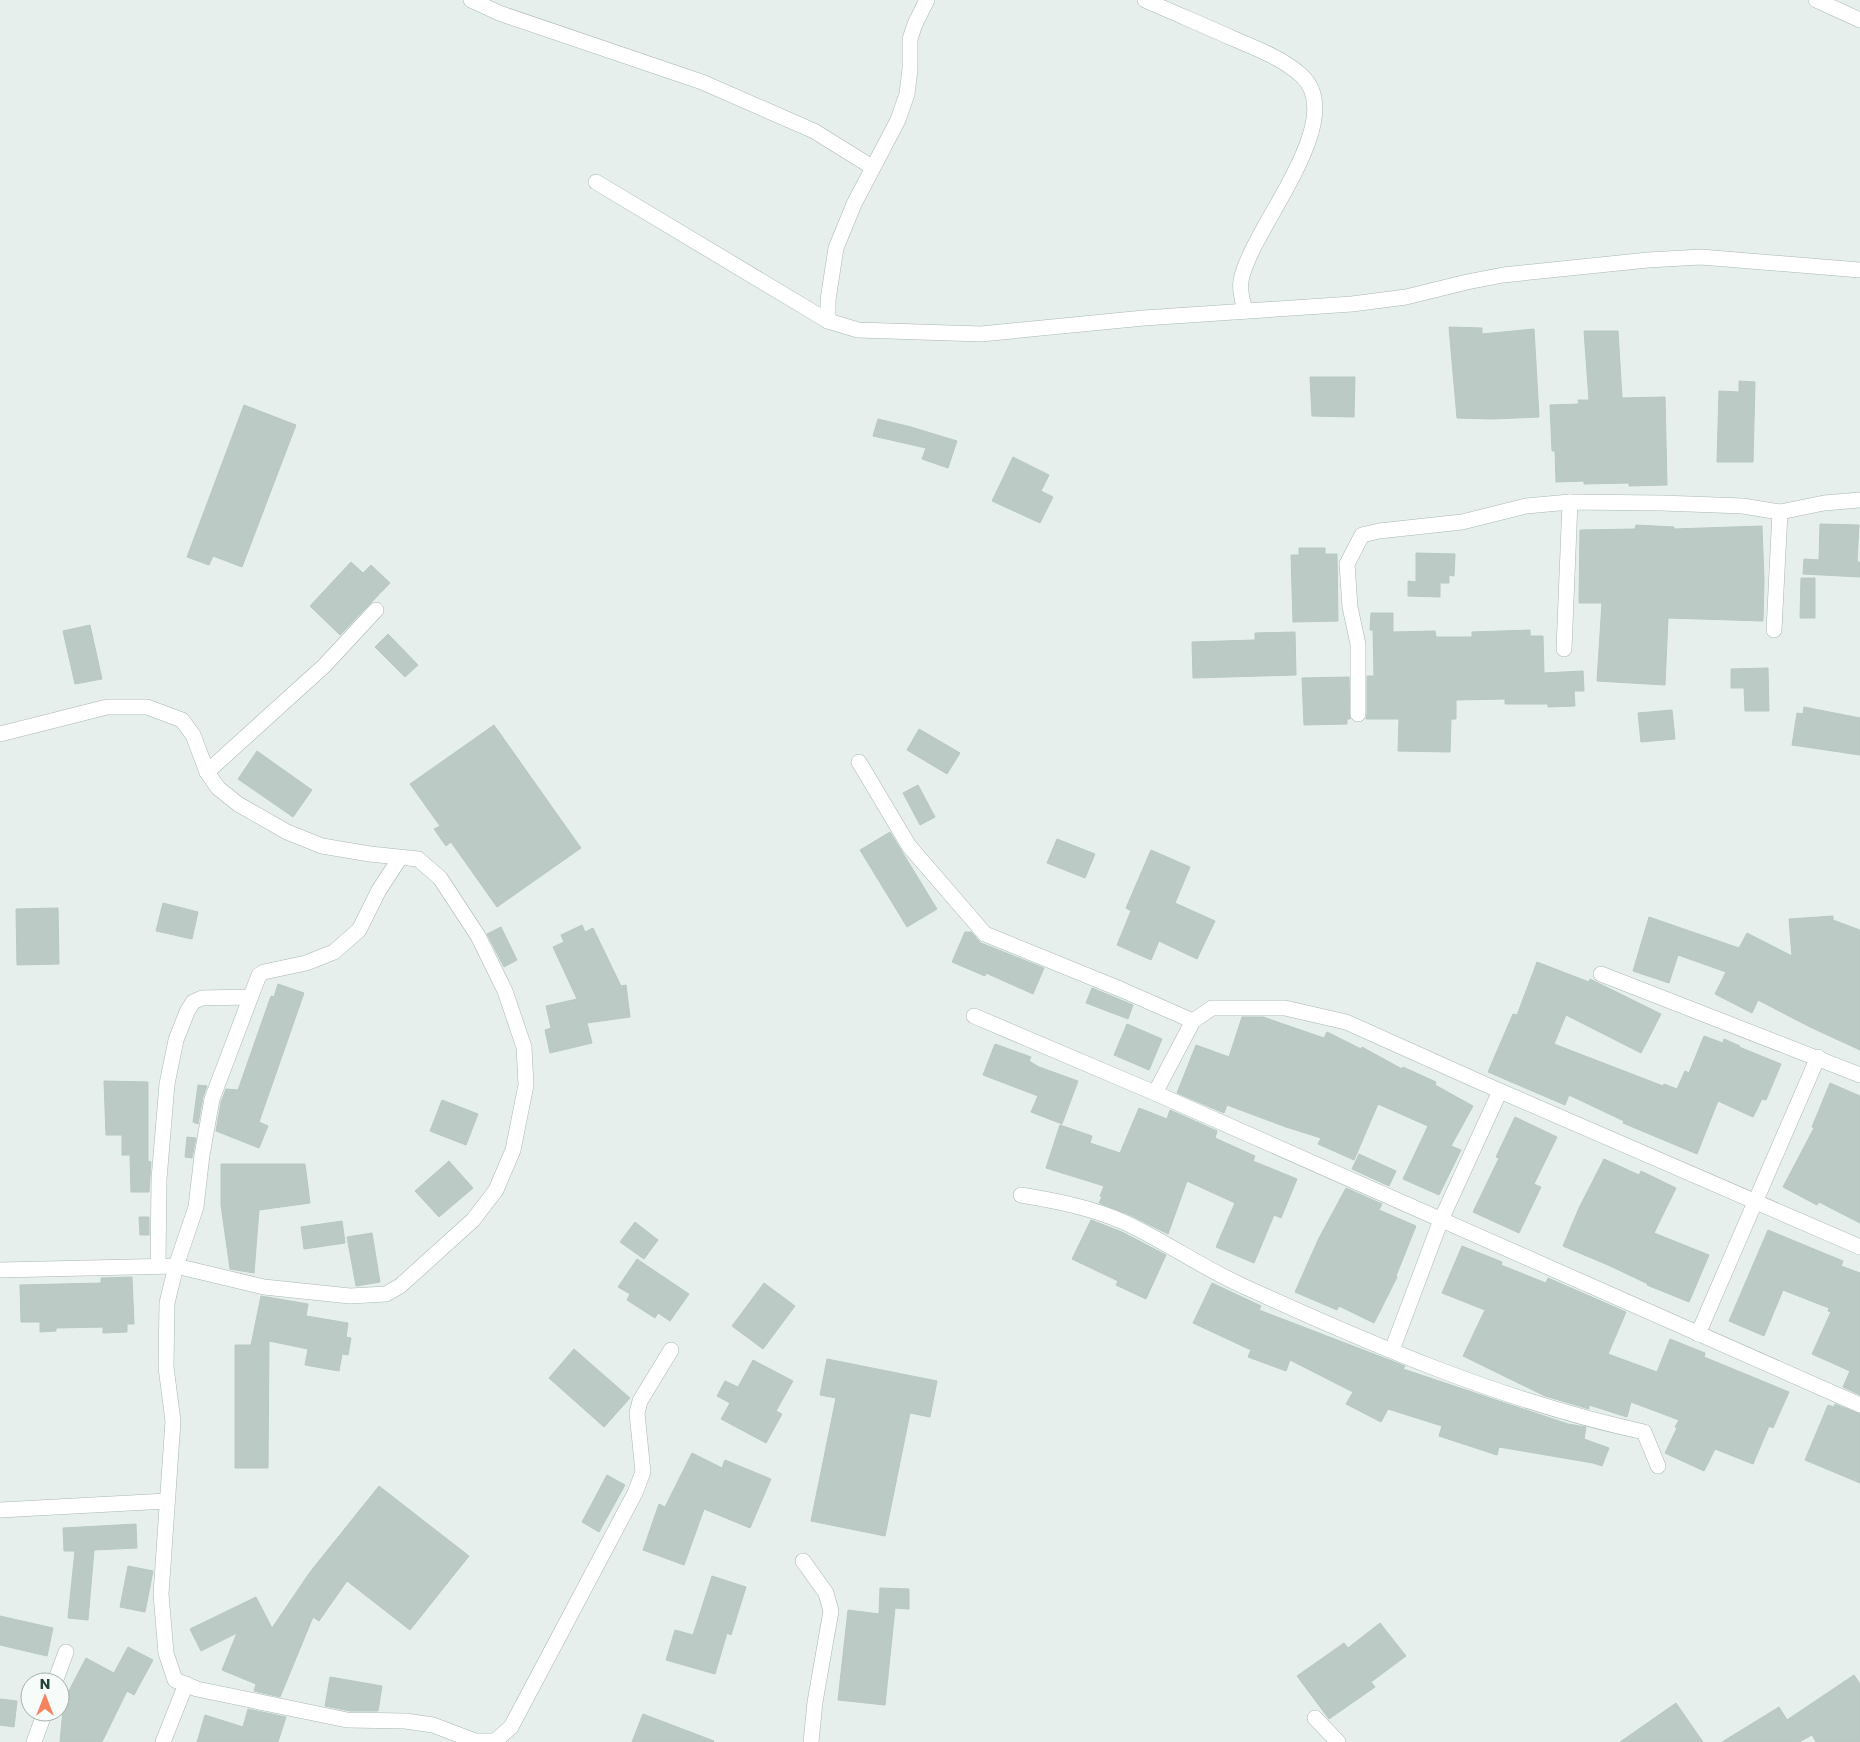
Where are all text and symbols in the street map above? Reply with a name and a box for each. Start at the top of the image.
north arrow [20,1672,70,1722]
text: N [40,1674,50,1694]

